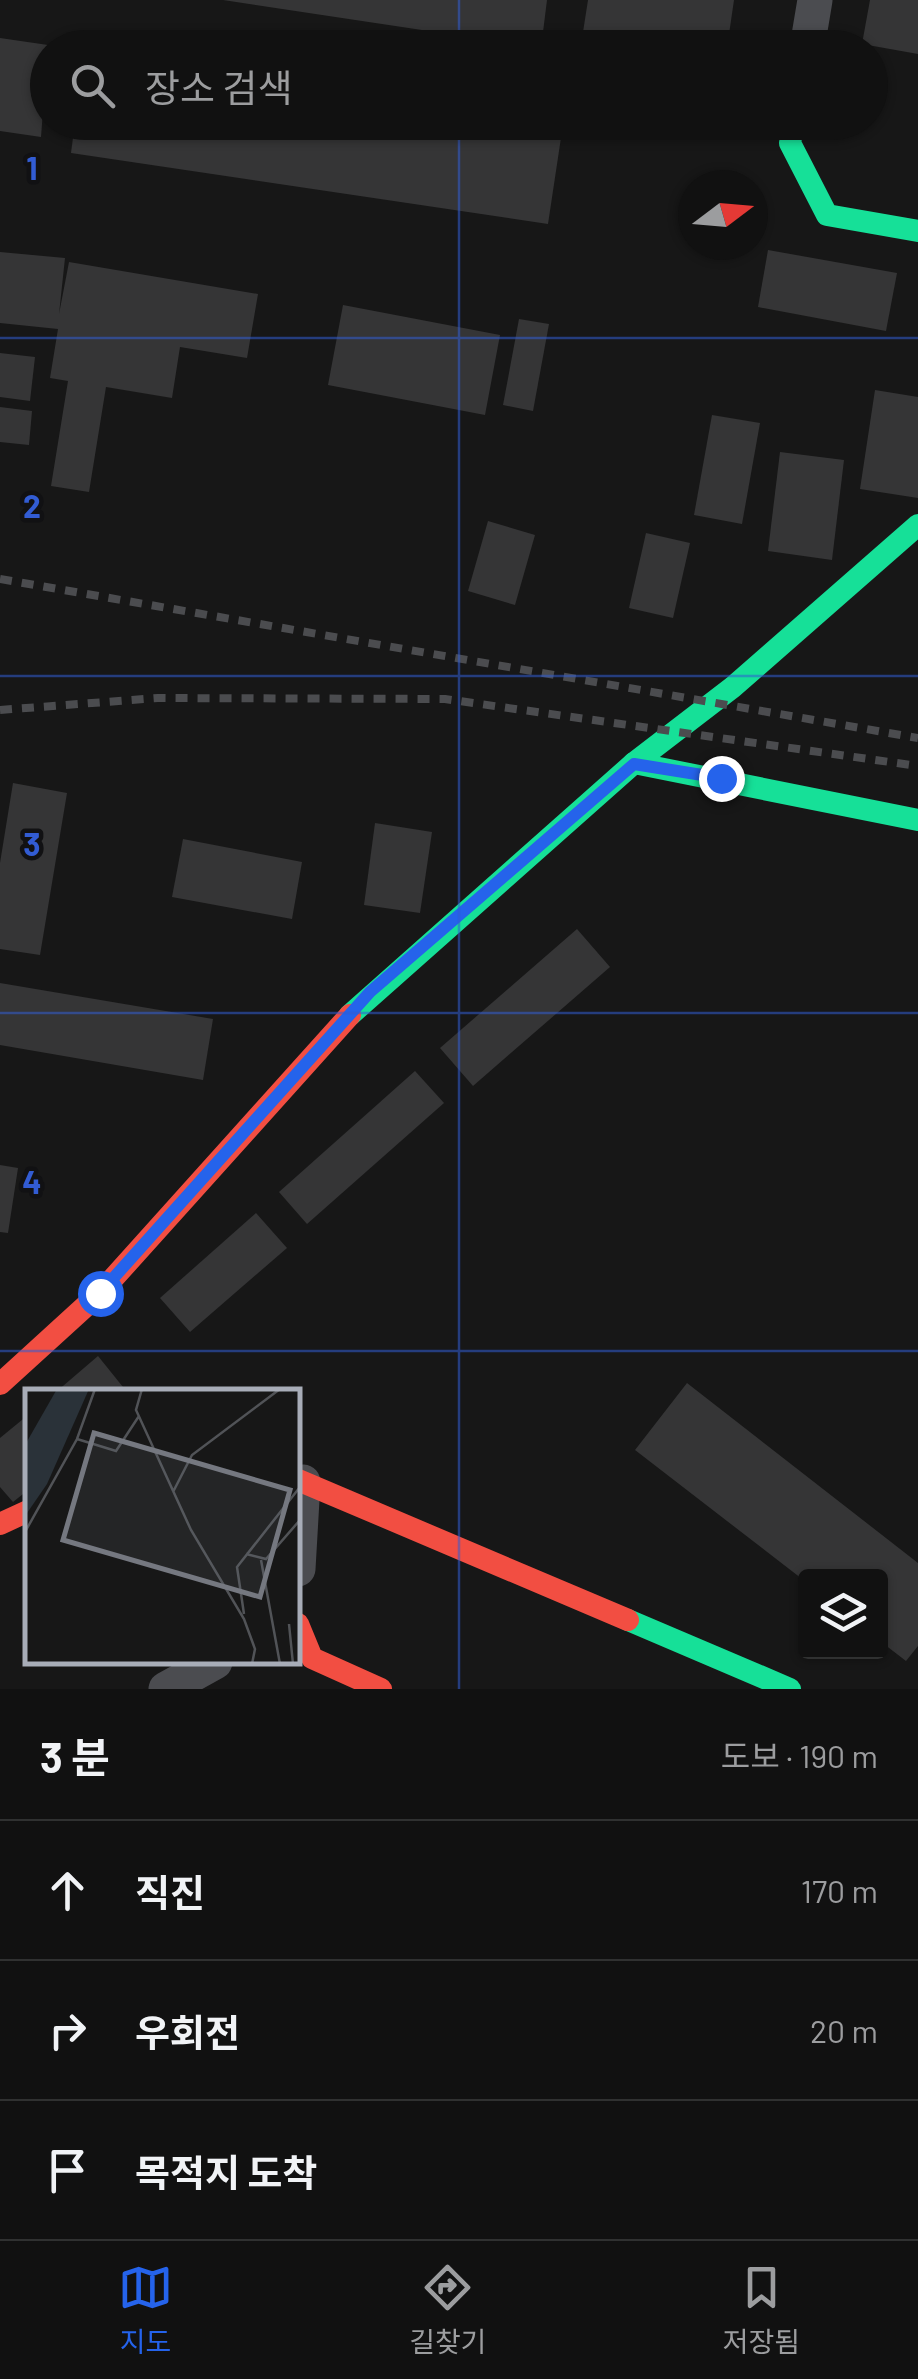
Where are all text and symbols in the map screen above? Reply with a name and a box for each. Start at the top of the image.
search box [30,30,888,140]
icon: search [65,58,120,113]
text: 장소 검색 [145,64,292,110]
text: 1 [26,148,38,186]
north arrow [678,170,768,260]
text: 2 [23,486,41,524]
route end [699,756,745,802]
text: 3 [23,824,41,862]
text: 4 [22,1162,42,1200]
route start [78,1271,124,1317]
inset map [25,1389,300,1664]
map controls [798,1569,888,1659]
button: layers [798,1569,888,1659]
text: 3 분 [40,1731,110,1781]
text: 도보 · 190 m [721,1736,878,1774]
icon: ahead [40,1863,95,1918]
text: 직진 [135,1869,205,1915]
text: 170 m [801,1871,878,1909]
icon: right [40,2003,95,2058]
text: 우회전 [135,2009,240,2055]
text: 20 m [810,2011,878,2049]
icon: arrive [40,2143,95,2198]
text: 목적지 도착 [135,2149,317,2195]
tab: 지도 [118,2260,173,2360]
tab: 길찾기 [409,2260,486,2360]
tab: 저장됨 [723,2260,800,2360]

